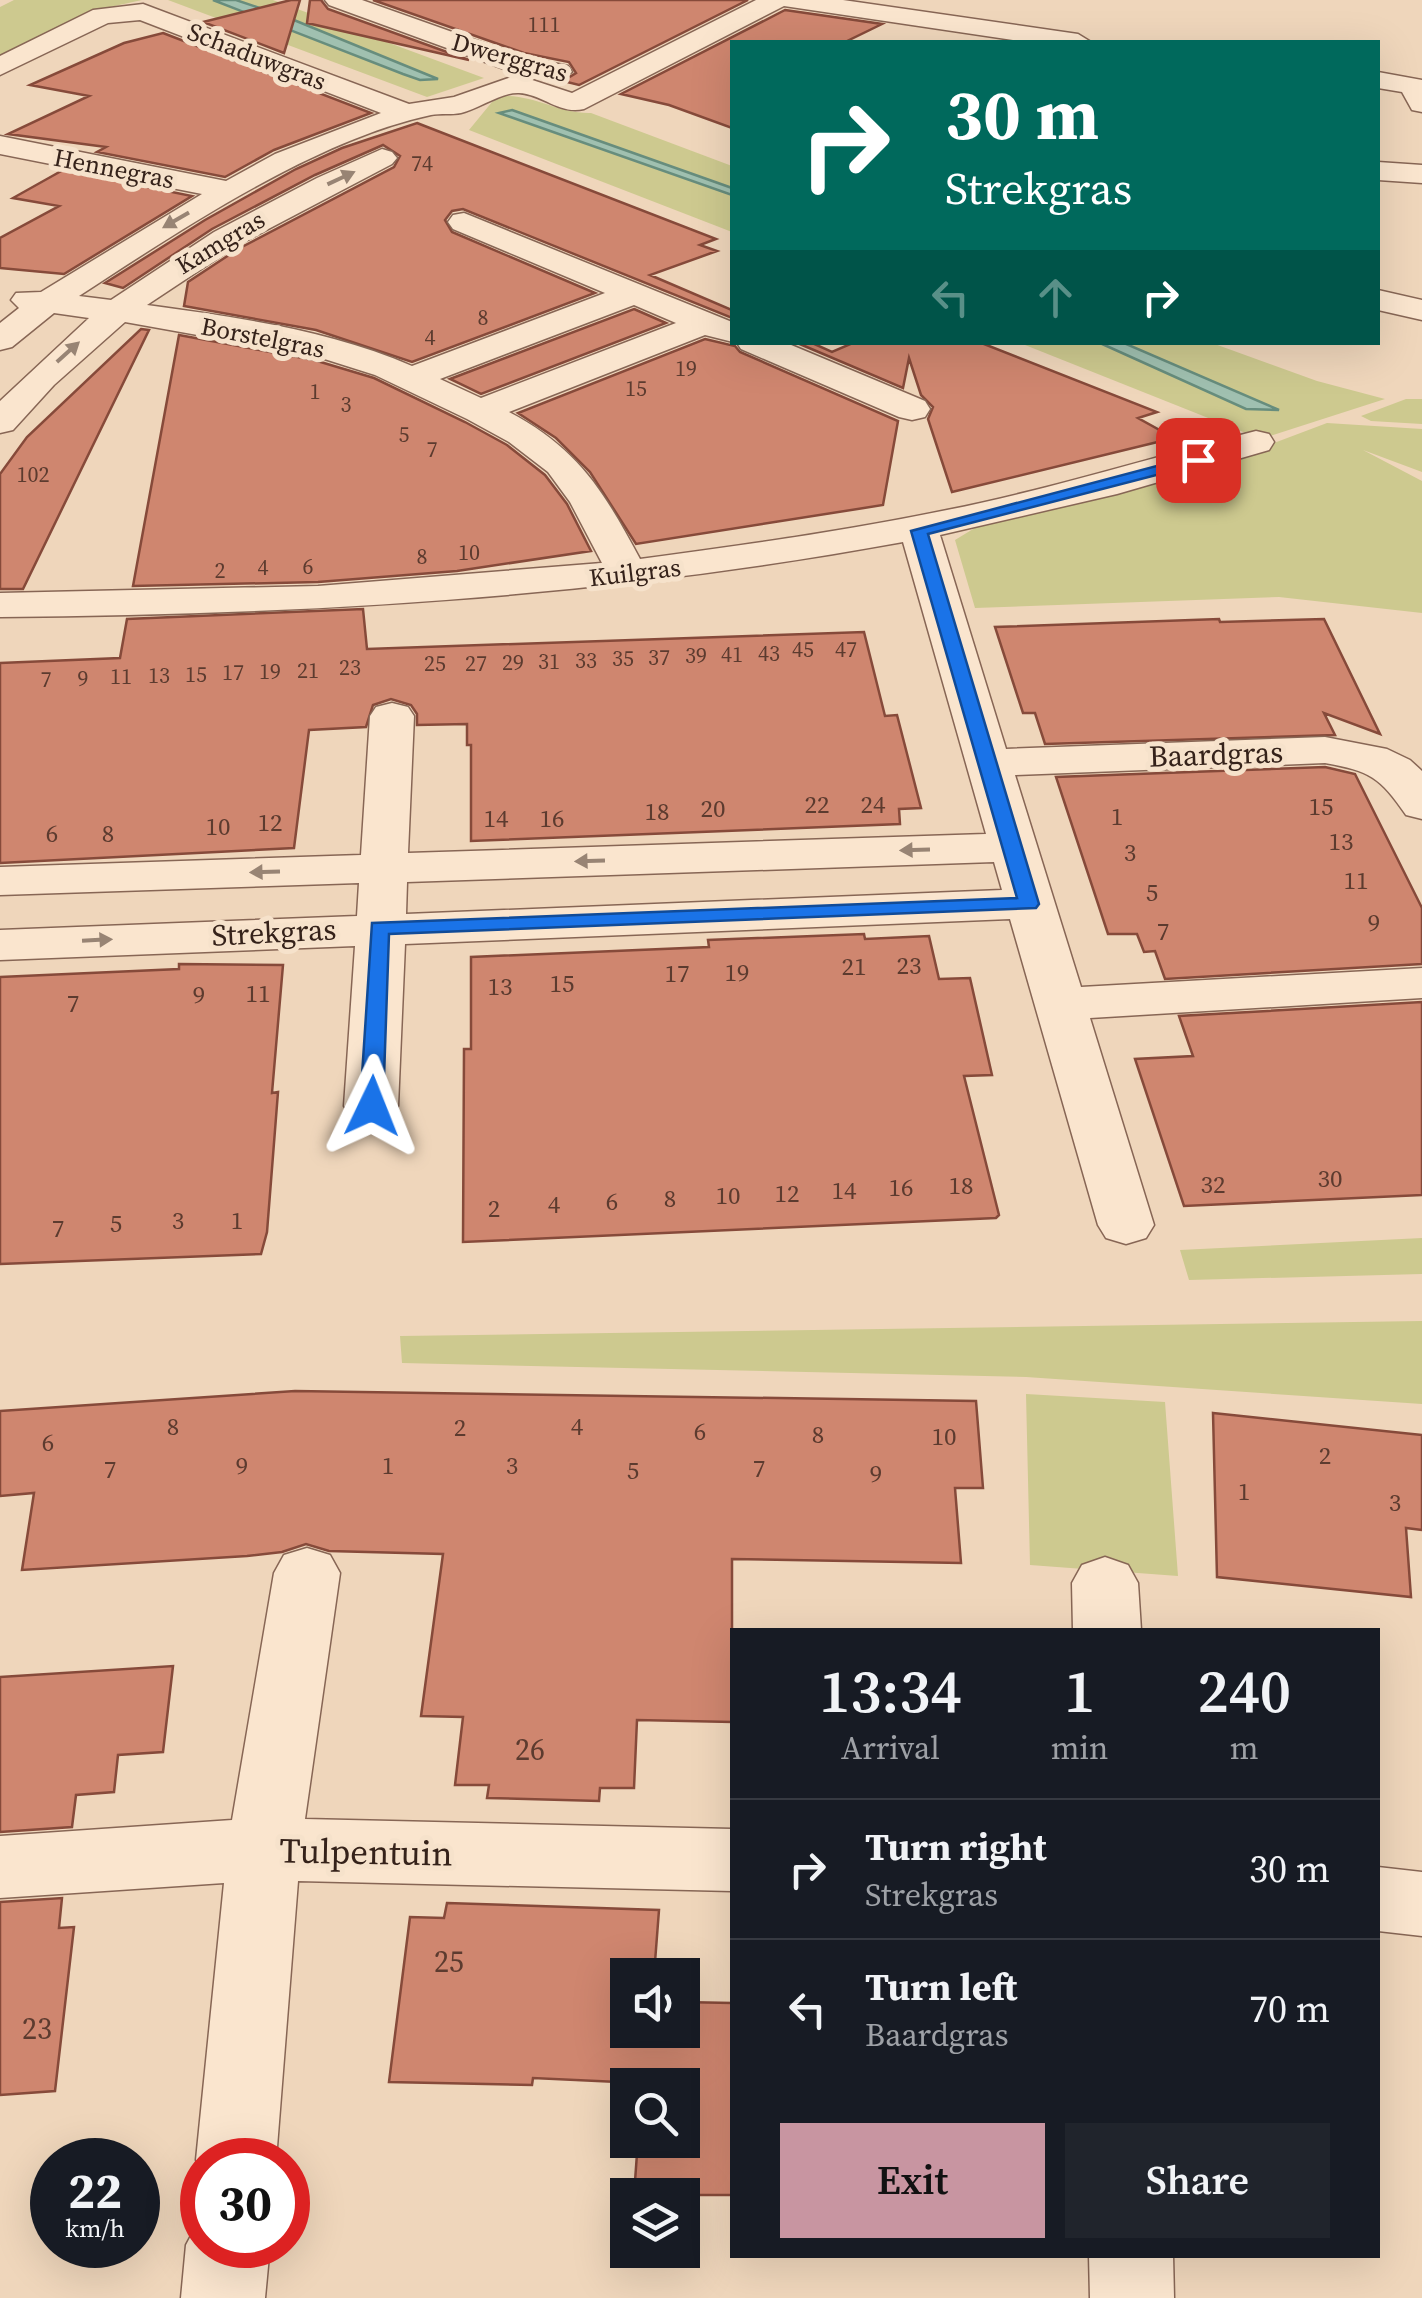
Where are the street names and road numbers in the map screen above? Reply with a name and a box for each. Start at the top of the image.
street label: Schaduwgras [183,14,331,98]
street label: Dwerggras [448,24,572,90]
street label: Hennegras [51,140,177,196]
street label: Kamgras [169,202,271,282]
street label: Borstelgras [198,308,328,366]
street label: Kuilgras [587,550,683,594]
street label: Baardgras [1148,731,1284,777]
street label: Strekgras [211,908,337,956]
street label: Tulpentuin [279,1826,453,1878]

